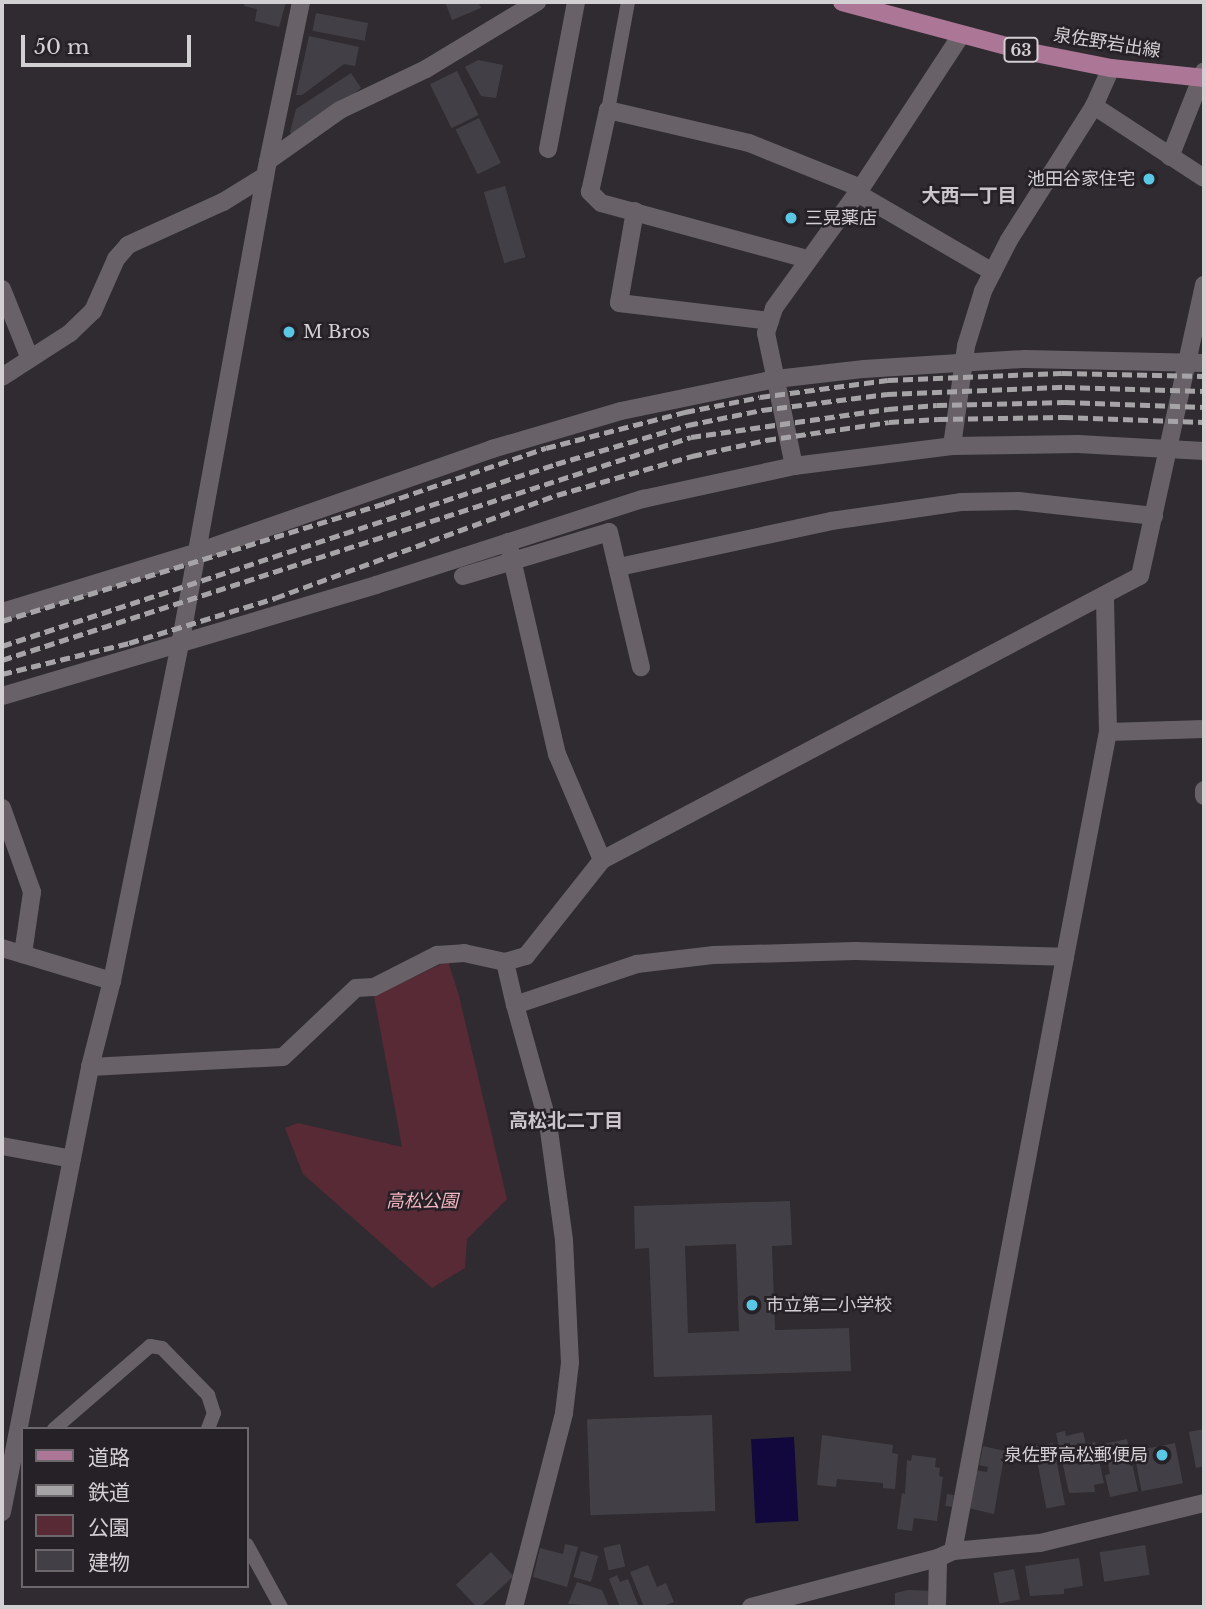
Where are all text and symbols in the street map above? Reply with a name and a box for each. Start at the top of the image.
scale bar [24,21,194,65]
street label: 泉佐野岩出線 [1052,24,1162,62]
text: 50 m [34,34,89,60]
road number: 63 [1004,38,1038,62]
place label: 池田谷家住宅 [1027,168,1135,190]
marker: 池田谷家住宅 [1141,171,1157,187]
district label: 大西一丁目 [922,185,1016,207]
place label: 三晃薬店 [805,207,877,229]
marker: 三晃薬店 [783,210,799,226]
place label: M Bros [303,321,370,343]
marker: M Bros [281,324,297,340]
district label: 高松北二丁目 [509,1110,623,1132]
park label: 高松公園 [386,1190,458,1212]
place label: 市立第二小学校 [766,1294,892,1316]
marker: 市立第二小学校 [744,1297,760,1313]
legend [21,1427,248,1588]
place label: 泉佐野高松郵便局 [1004,1444,1148,1466]
text: 道路 [88,1445,130,1471]
marker: 泉佐野高松郵便局 [1154,1447,1170,1463]
text: 鉄道 [88,1480,130,1506]
text: 公園 [88,1515,130,1541]
text: 建物 [88,1550,130,1576]

